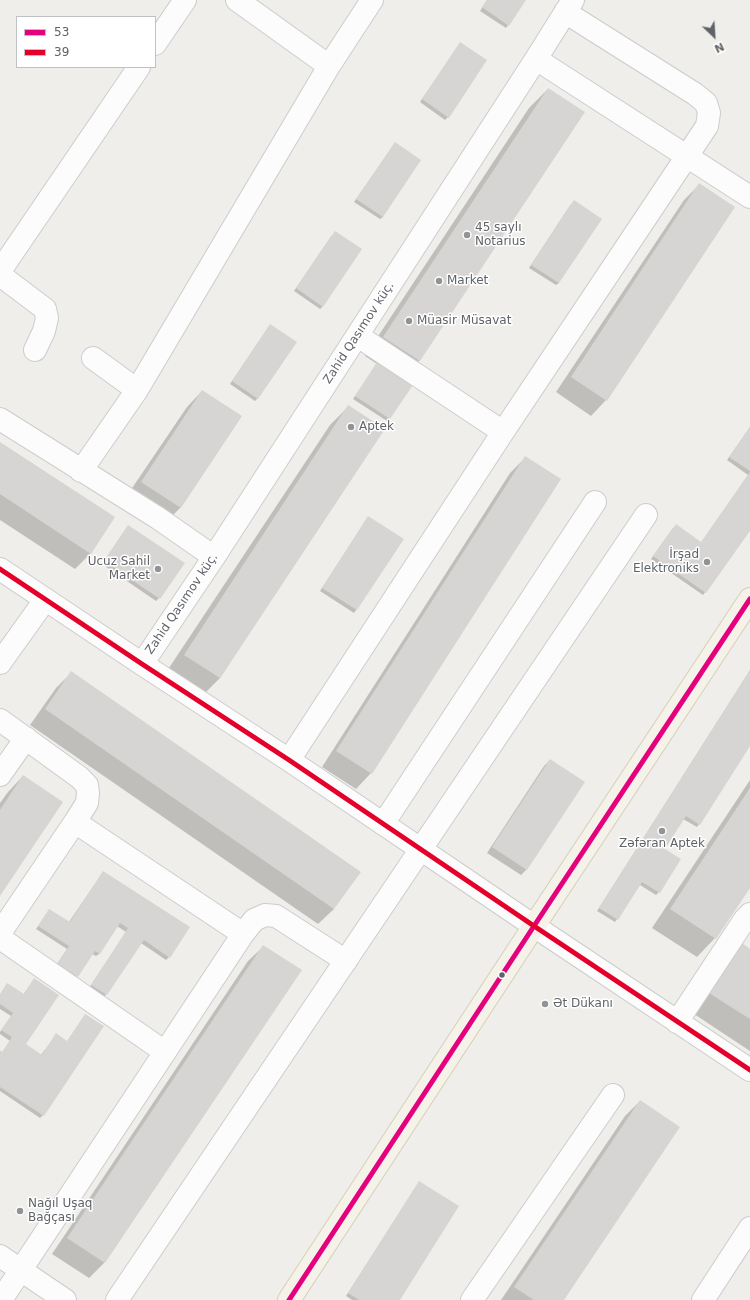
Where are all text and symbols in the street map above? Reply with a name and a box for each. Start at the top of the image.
legend [16,16,156,68]
north arrow [694,16,734,56]
text: 53 [54,25,69,39]
text: N [712,39,726,55]
text: 39 [54,45,69,59]
place label: 45 saylı Notarius [475,221,526,249]
marker: 45 saylı Notarius [462,230,472,240]
place label: Market [447,274,488,288]
marker: Market [434,276,444,286]
street label: Zahid Qasımov küç. [321,279,397,387]
place label: Müasir Müsavat [417,314,511,328]
marker: Müasir Müsavat [404,316,414,326]
place label: Aptek [359,420,394,434]
marker: Aptek [346,422,356,432]
place label: İrşad Elektroniks [633,548,699,576]
street label: Zahid Qasımov küç. [143,551,221,657]
place label: Ucuz Sahil Market [88,555,150,583]
marker: İrşad Elektroniks [702,557,712,567]
marker: Ucuz Sahil Market [153,564,163,574]
marker: Zəfəran Aptek [657,826,667,836]
place label: Zəfəran Aptek [619,837,705,851]
unlabelled marker [497,970,507,980]
place label: Ət Dükanı [553,997,613,1011]
marker: Ət Dükanı [540,999,550,1009]
place label: Nağıl Uşaq Bağçası [28,1197,92,1225]
marker: Nağıl Uşaq Bağçası [15,1206,25,1216]

